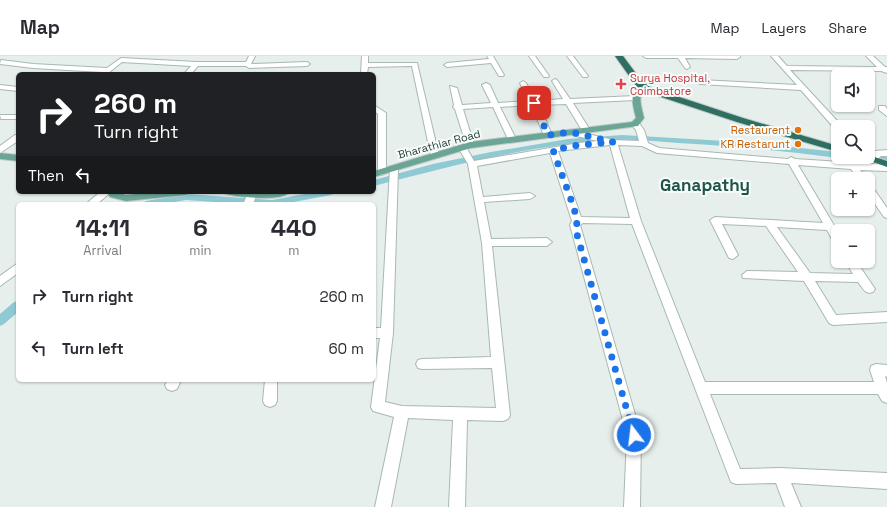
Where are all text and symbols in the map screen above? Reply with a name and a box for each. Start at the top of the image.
text: Map [20,15,60,40]
text: Map [710,19,740,37]
text: Layers [762,19,806,37]
text: Share [828,19,867,37]
map controls [831,68,875,268]
button: sound [831,68,875,112]
place label: Surya Hospital, Coimbatore [630,71,710,98]
marker: Surya Hospital, Coimbatore [615,78,627,90]
text: 260 m [94,85,177,121]
pin [517,86,551,120]
icon: right [28,88,80,140]
icon: arrive [523,92,545,114]
text: Turn right [94,120,178,143]
button: search [831,120,875,164]
place label: Restaurent [731,123,790,137]
marker: Restaurent [793,125,803,135]
street label: Bharathiar Road [396,126,482,162]
place label: KR Restarunt [721,137,790,151]
marker: KR Restarunt [793,139,803,149]
icon: left [72,164,94,186]
text: Then [28,166,64,185]
button: + [831,172,875,216]
district label: Ganapathy [660,174,750,196]
text: 14:11 [75,212,130,243]
text: 6 [193,212,208,243]
text: 440 [271,212,317,243]
button: − [831,224,875,268]
text: Arrival [83,242,122,259]
text: min [189,242,212,259]
text: m [288,242,299,259]
icon: right [28,285,50,307]
text: Turn right [62,287,133,306]
text: 260 m [319,287,364,306]
icon: left [28,337,50,359]
text: Turn left [62,339,124,358]
text: 60 m [328,339,364,358]
position arrow [613,414,655,456]

